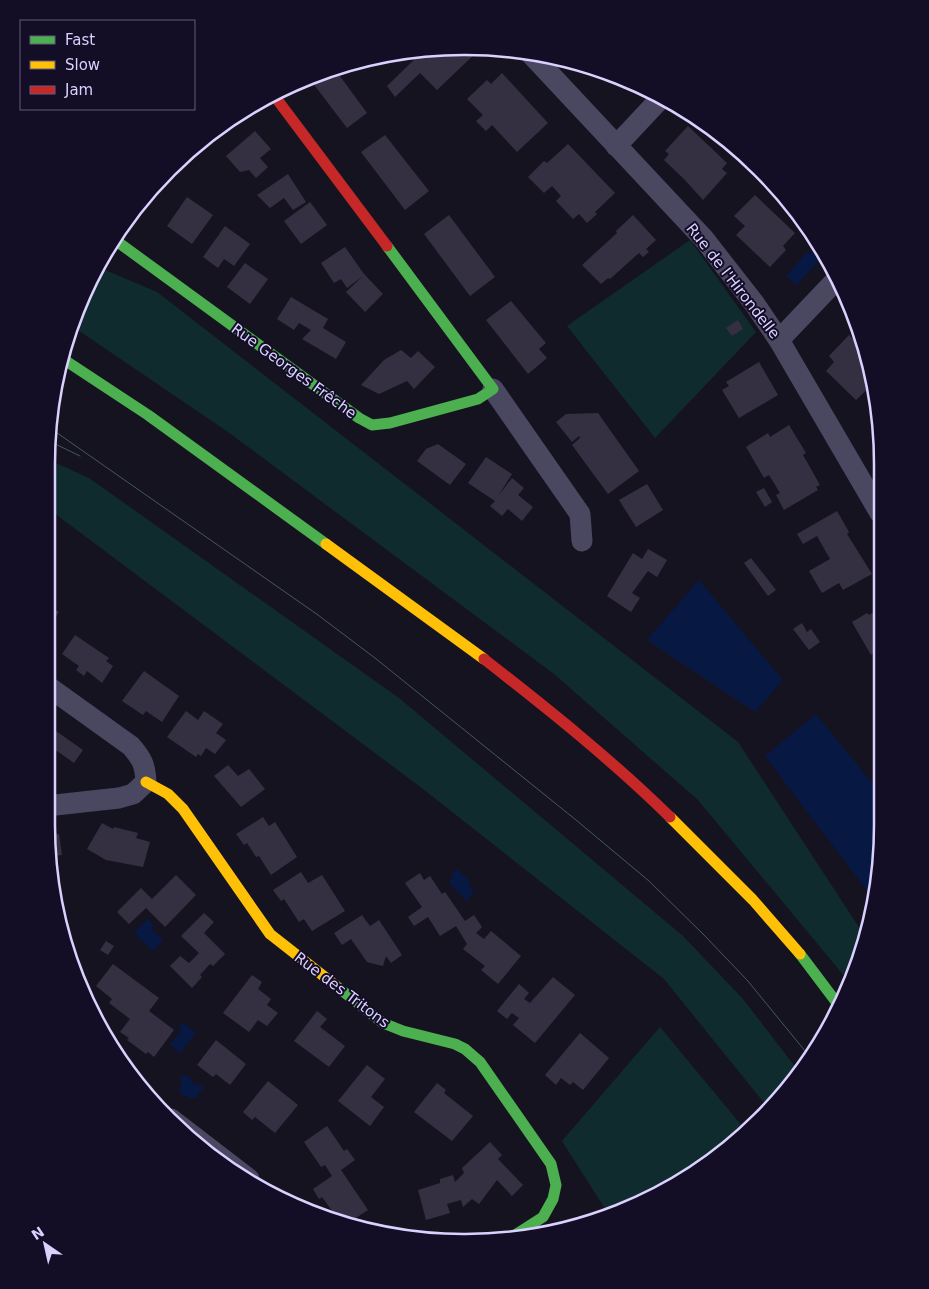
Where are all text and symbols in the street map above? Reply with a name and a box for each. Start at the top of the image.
legend [20,20,195,110]
text: Fast [65,31,95,49]
text: Slow [65,56,100,74]
text: Jam [64,81,93,99]
street label: Rue de l'Hirondelle [682,220,784,342]
street label: Rue Georges Frêche [228,320,360,422]
street label: Rue des Tritons [291,948,393,1032]
north arrow [20,1219,70,1269]
text: N [28,1223,47,1243]

